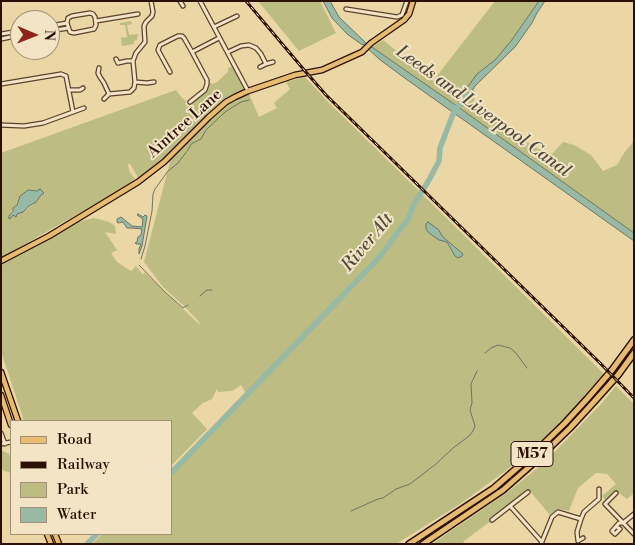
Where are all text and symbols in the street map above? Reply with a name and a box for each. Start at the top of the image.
north arrow [10,10,60,60]
text: N [40,30,58,41]
water label: Leeds and Liverpool Canal [392,41,574,183]
street label: Aintree Lane [144,85,226,163]
water label: River Alt [337,210,399,276]
legend [10,420,172,535]
text: Road [57,430,92,449]
road number: M57 [511,442,553,466]
text: Railway [57,455,110,474]
text: Park [57,480,88,499]
text: Water [57,505,96,524]

